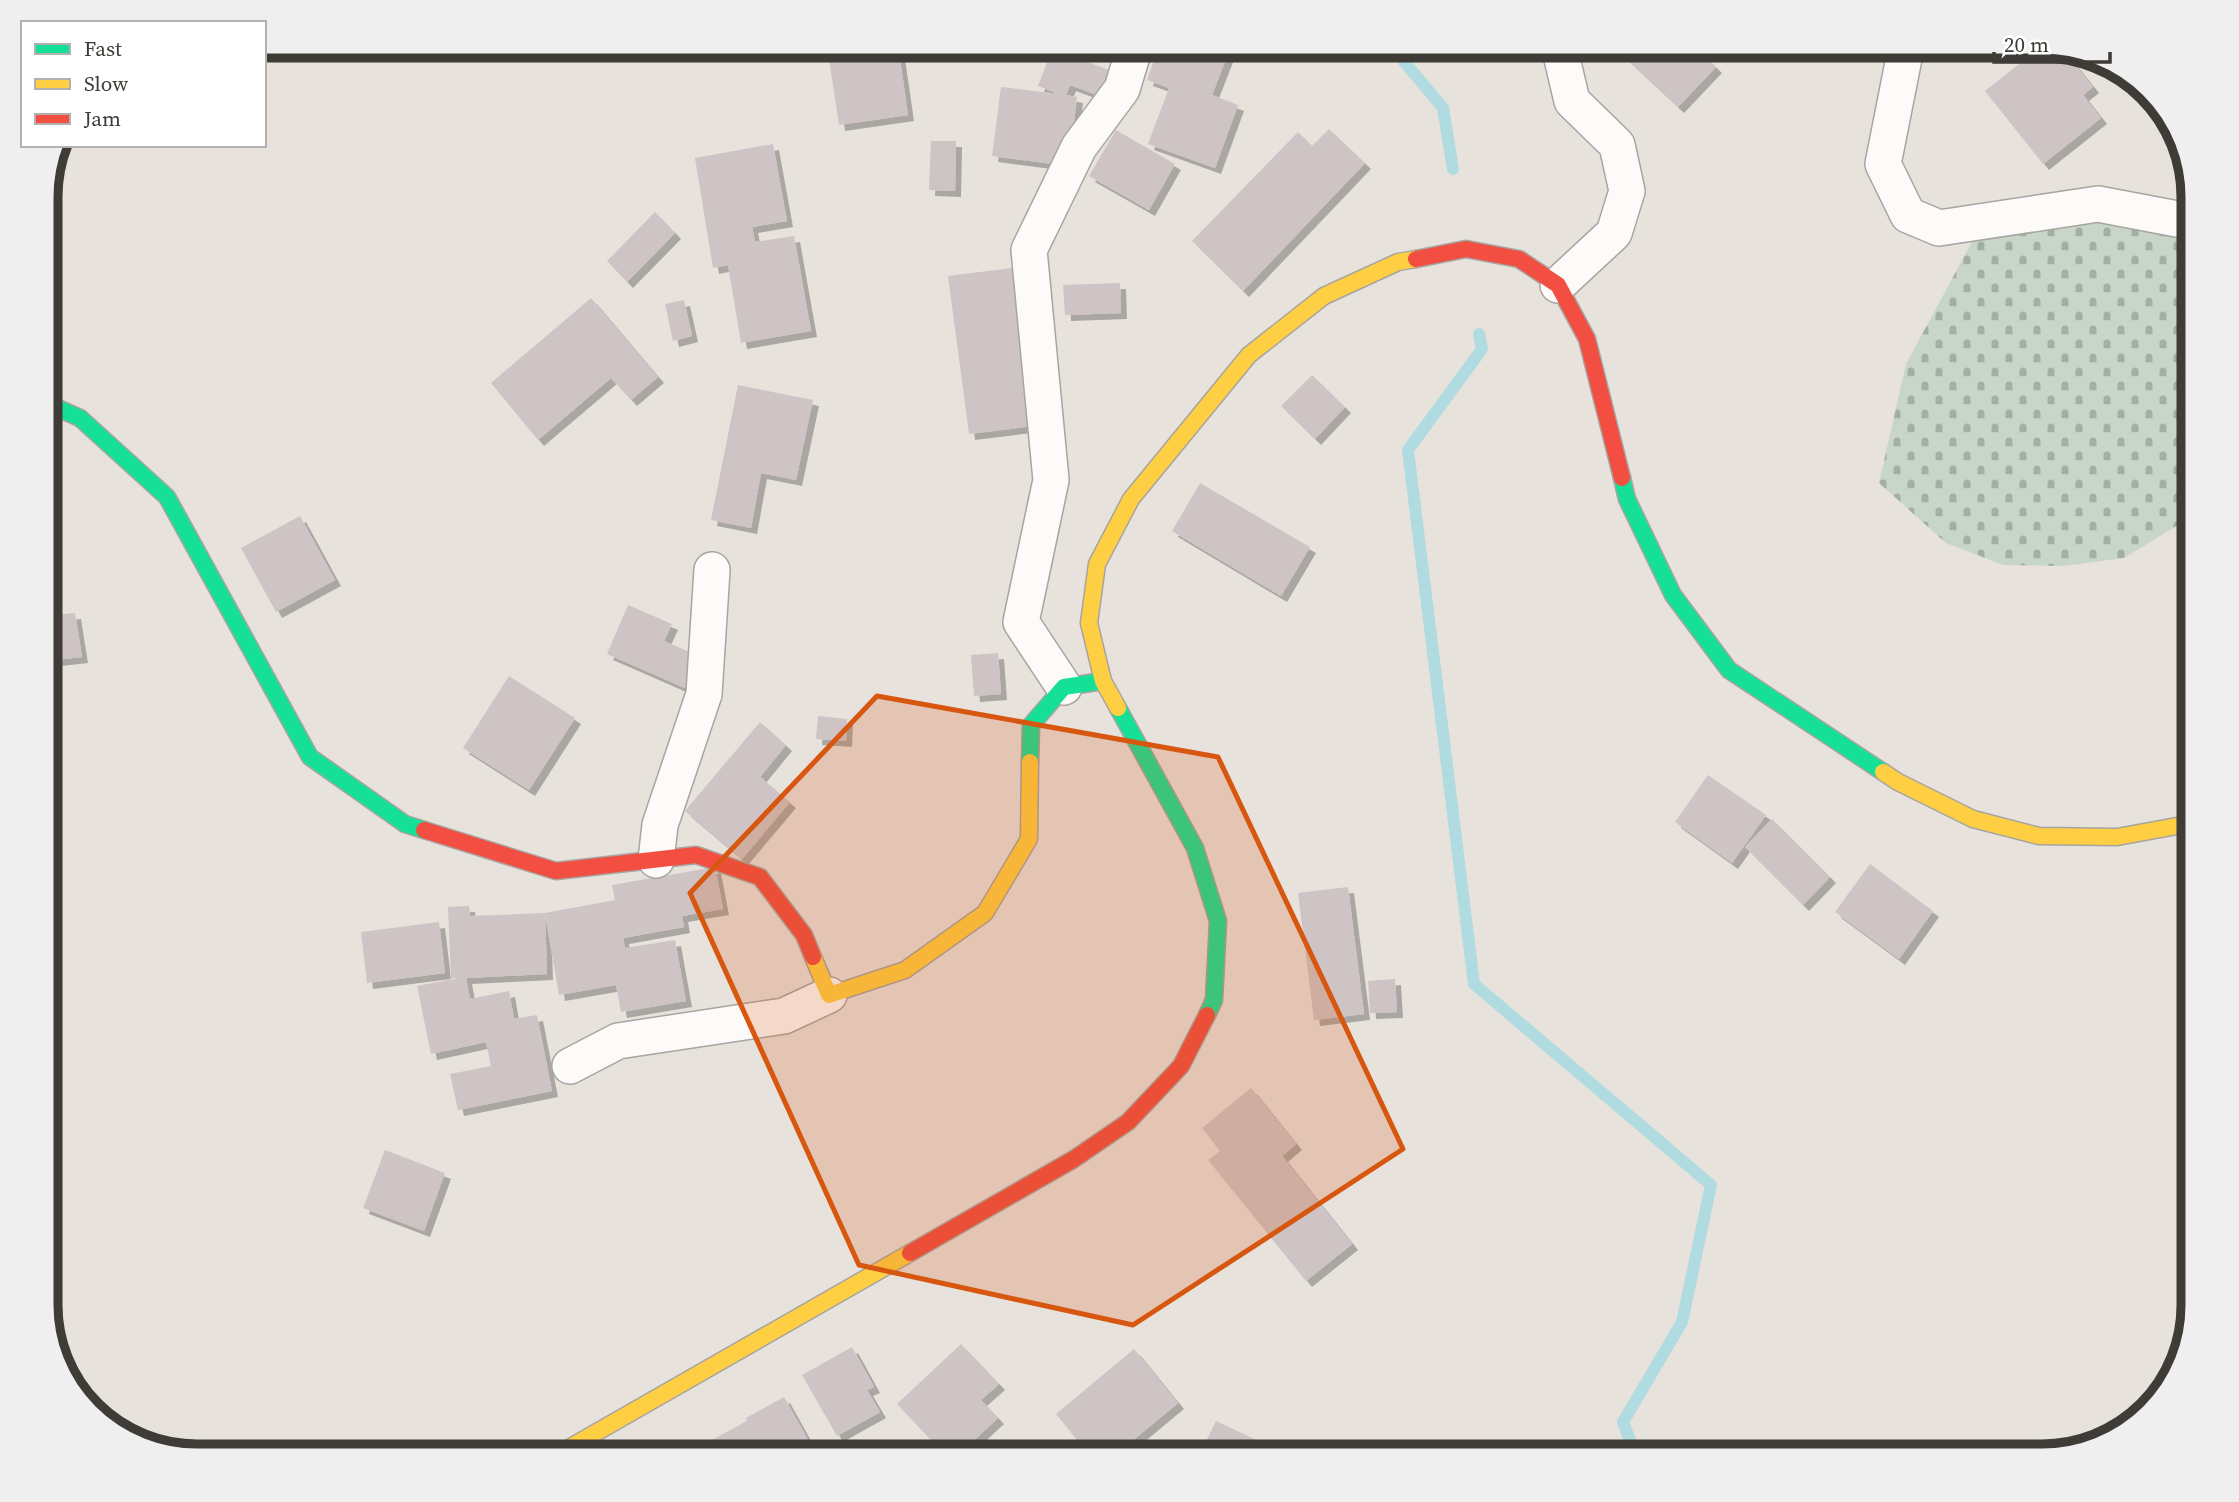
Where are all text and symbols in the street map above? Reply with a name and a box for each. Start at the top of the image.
legend [21,21,266,147]
scale bar [1994,21,2110,65]
text: 20 m [2004,30,2049,59]
text: Fast [84,34,122,63]
text: Slow [84,69,128,98]
text: Jam [83,104,121,133]

